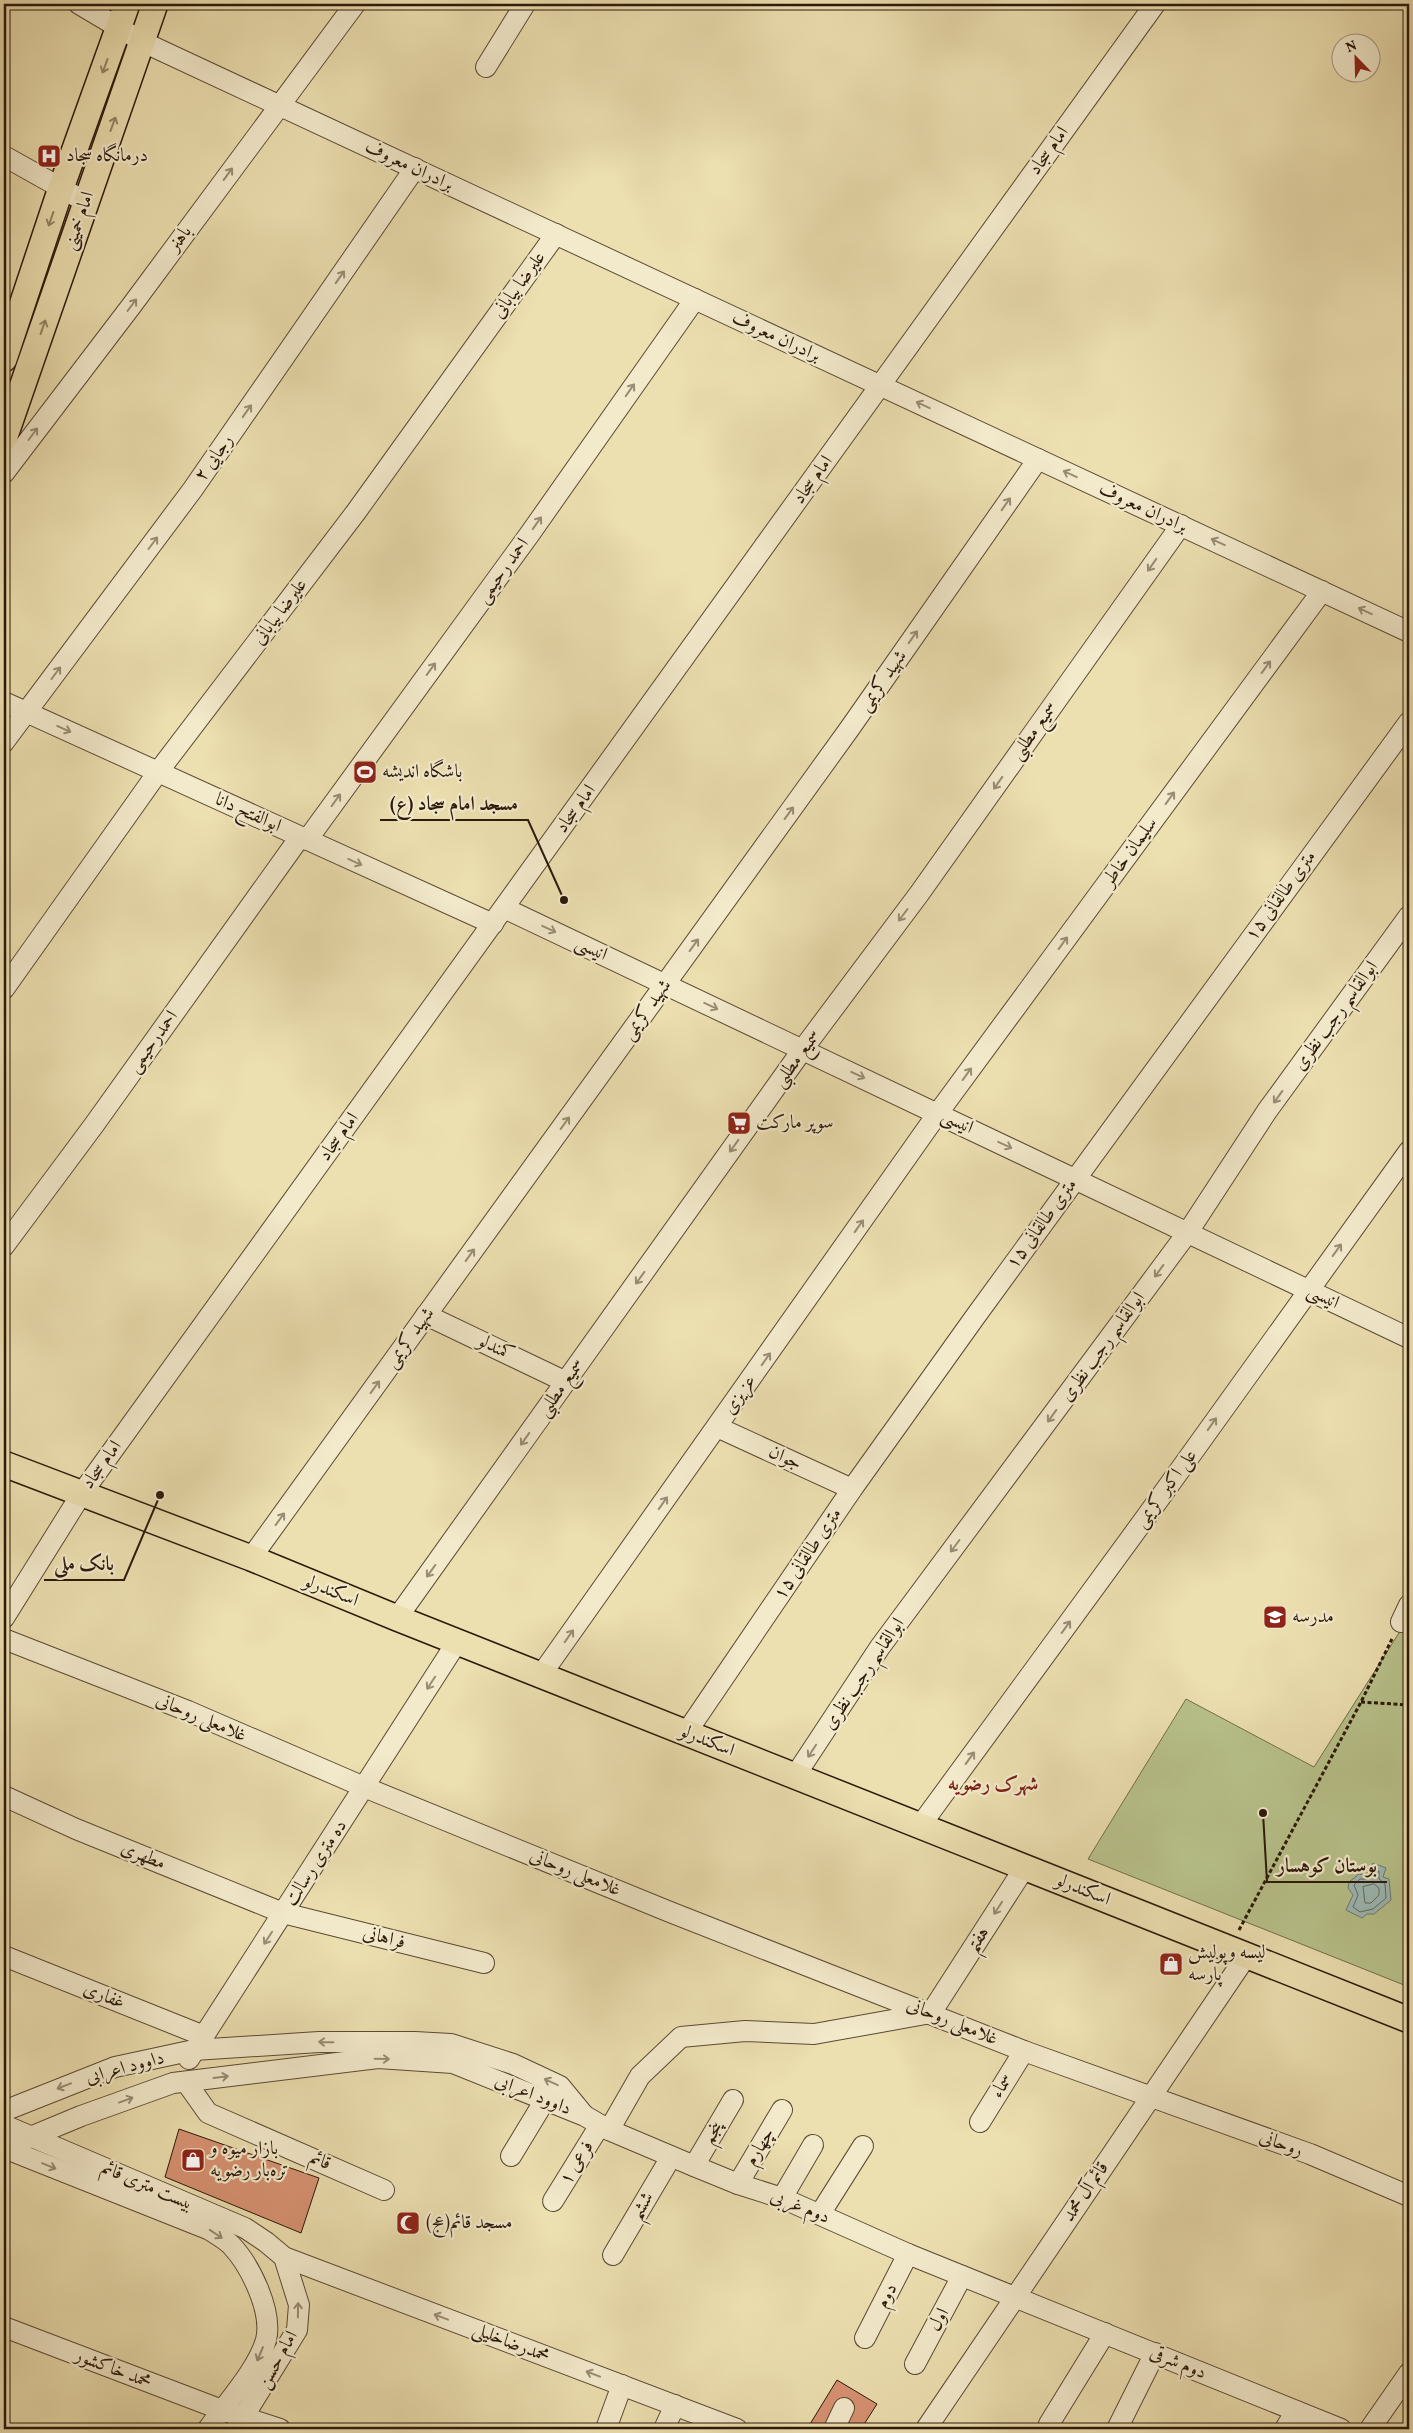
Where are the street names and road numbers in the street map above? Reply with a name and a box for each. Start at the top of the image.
street label: امام سجاد [1022,121,1077,182]
street label: برادران معروف [360,134,458,198]
street label: امام خمینی [57,188,103,255]
street label: باهنر [160,220,198,259]
street label: علیرضا بیابانی [486,246,552,324]
street label: برادران معروف [727,305,825,369]
street label: رجایی ۲ [188,429,240,487]
street label: امام سجاد [786,450,841,511]
street label: برادران معروف [1094,476,1192,540]
street label: احمد رحیمی [470,533,536,609]
street label: علیرضا بیابانی [246,573,314,651]
street label: شهید کریمی [852,645,914,717]
street label: سمیع مطلبی [1004,696,1066,767]
street label: امام سجاد [549,779,604,840]
street label: ابوالفتح دانا [209,787,285,842]
street label: سلیمان خاطر [1095,812,1164,894]
street label: ۱۵ متری طالقانی [1239,845,1323,947]
street label: انیسی [570,930,612,968]
street label: ابوالقاسم رجب نظری [1287,956,1389,1079]
street label: شهید کریمی [616,974,678,1046]
street label: احمدرحیمی [121,1005,185,1079]
street label: سمیع مطلبی [767,1024,829,1095]
street label: انیسی [936,1103,978,1141]
street label: امام سجاد [312,1107,367,1168]
street label: ۱۵ متری طالقانی [1000,1173,1084,1275]
street label: انیسی [1302,1278,1344,1316]
street label: ابوالقاسم رجب نظری [1054,1287,1156,1410]
street label: شهید کریمی [379,1302,441,1374]
street label: کمندلو [471,1327,519,1368]
street label: سمیع مطلبی [531,1353,593,1424]
street label: عزیزی [717,1370,763,1420]
street label: امام سجاد [75,1435,130,1496]
street label: جوان [764,1439,806,1477]
street label: علی اکبر کریمی [1129,1444,1203,1534]
street label: ۱۵ متری طالقانی [768,1503,848,1605]
street label: اسکندرلو [298,1567,362,1614]
street label: ابوالقاسم رجب نظری [817,1613,915,1738]
street label: غلامعلی روحانی [152,1687,250,1749]
street label: اسکندرلو [674,1717,738,1764]
street label: ده متری رسالت [278,1815,354,1911]
street label: مطهری [117,1835,169,1877]
street label: غلامعلی روحانی [525,1843,625,1903]
street label: اسکندرلو [1050,1866,1114,1913]
street label: فراهانی [360,1920,408,1956]
street label: هفتم [960,1922,1000,1961]
street label: غفاری [79,1976,129,2016]
street label: غلامعلی روحانی [902,1992,1002,2052]
street label: داوود اعرابی [83,2045,167,2091]
street label: داوود اعرابی [491,2068,575,2122]
street label: سماء [984,2069,1020,2103]
street label: پنجم [696,2115,734,2152]
street label: چهارم [738,2123,783,2172]
street label: روحانی [1255,2124,1307,2164]
street label: فرعی ۱ [553,2136,601,2190]
street label: قائم [304,2145,335,2179]
street label: بیست متری قائم [96,2155,197,2219]
street label: قائم آل محمد [1056,2157,1117,2228]
street label: دوم غربی [766,2183,834,2233]
street label: ششم [623,2187,665,2228]
street label: دوم [870,2279,906,2314]
street label: اول [922,2304,956,2336]
street label: محمدرضاخلیلی [469,2316,553,2370]
street label: امام حسن [251,2326,306,2395]
street label: دوم شرقی [1145,2340,1210,2388]
street label: محمد خاکشور [69,2342,155,2396]

